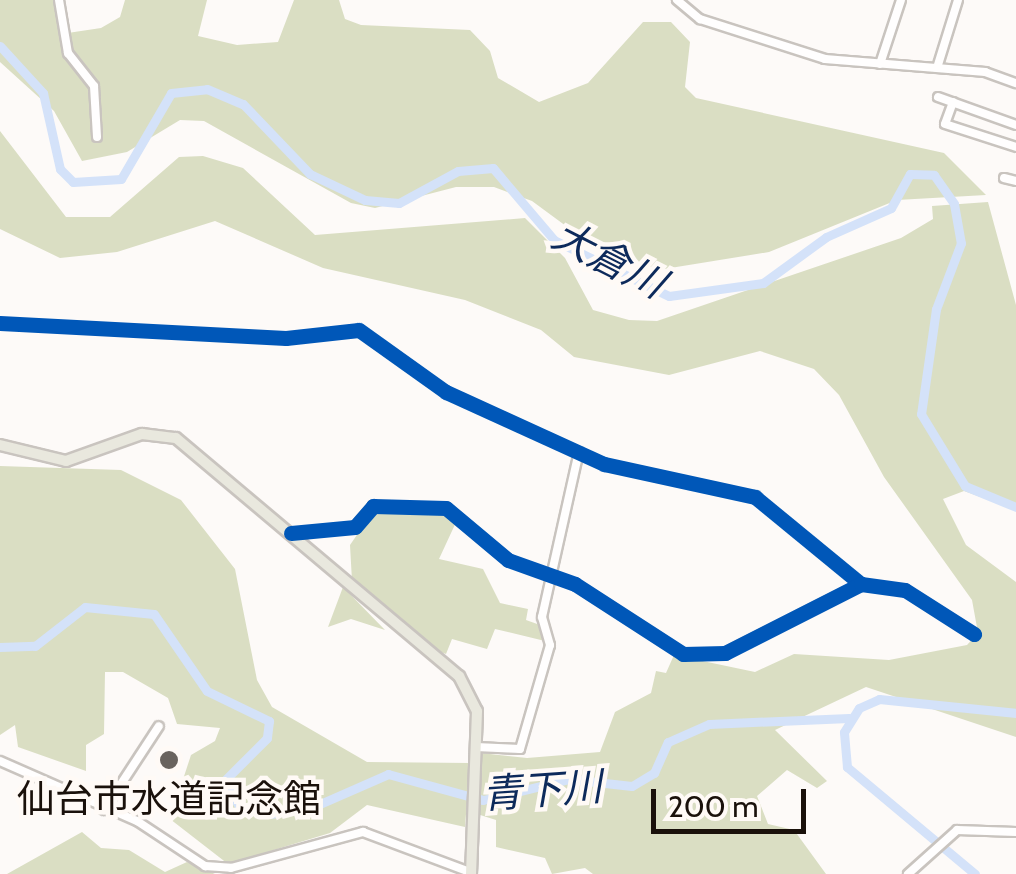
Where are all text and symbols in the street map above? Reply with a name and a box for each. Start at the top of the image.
water label: 大倉川 [545,210,673,308]
marker: 仙台市水道記念館 [158,749,180,771]
water label: 青下川 [480,762,604,818]
scale bar [656,769,811,831]
place label: 仙台市水道記念館 [17,776,321,822]
text: 200 m [668,788,759,825]

